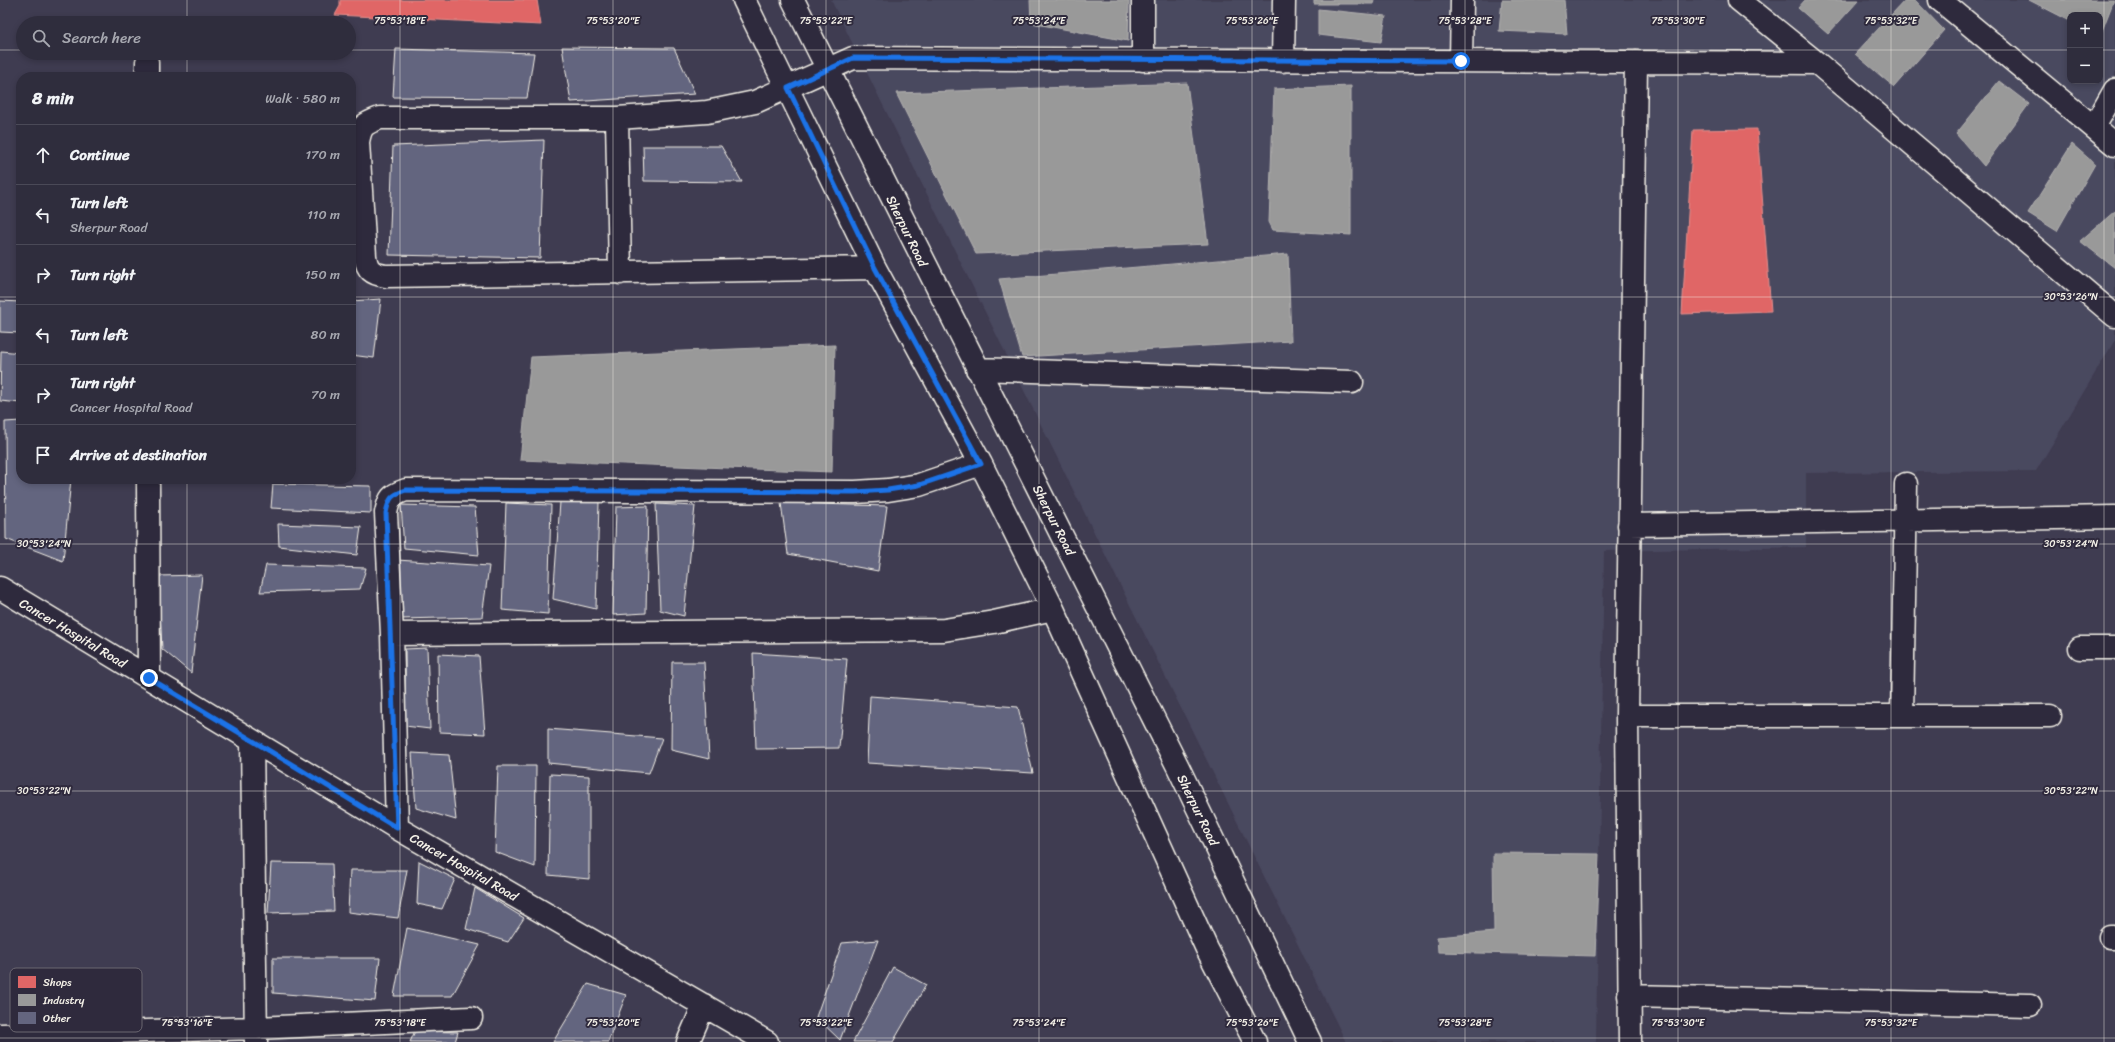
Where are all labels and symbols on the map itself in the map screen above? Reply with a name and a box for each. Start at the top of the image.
text: 75°53'18"E [374,12,427,30]
text: 75°53'20"E [586,12,641,30]
text: 75°53'22"E [800,12,854,30]
text: 75°53'24"E [1012,12,1067,30]
text: 75°53'26"E [1226,12,1280,30]
text: 75°53'28"E [1439,12,1493,30]
text: 75°53'30"E [1652,12,1706,30]
text: 75°53'32"E [1865,12,1919,30]
route start [1452,52,1470,70]
street label: Sherpur Road [880,191,935,272]
text: 30°53'26"N [2044,288,2098,306]
street label: Sherpur Road [1026,480,1082,561]
text: 30°53'24"N [17,535,71,553]
text: 30°53'24"N [2044,535,2098,553]
street label: Cancer Hospital Road [15,592,132,675]
route end [140,669,158,687]
street label: Sherpur Road [1171,770,1226,851]
text: 30°53'22"N [17,782,71,800]
text: 30°53'22"N [2044,782,2098,800]
street label: Cancer Hospital Road [405,827,524,908]
legend [10,968,142,1032]
text: Shops [43,973,72,992]
text: Industry [42,991,85,1010]
text: Other [43,1009,71,1028]
text: 75°53'16"E [161,1014,214,1032]
text: 75°53'18"E [374,1014,427,1032]
text: 75°53'20"E [586,1014,641,1032]
text: 75°53'22"E [800,1014,854,1032]
text: 75°53'24"E [1012,1014,1067,1032]
text: 75°53'26"E [1226,1014,1280,1032]
text: 75°53'28"E [1439,1014,1493,1032]
text: 75°53'30"E [1652,1014,1706,1032]
text: 75°53'32"E [1865,1014,1919,1032]

